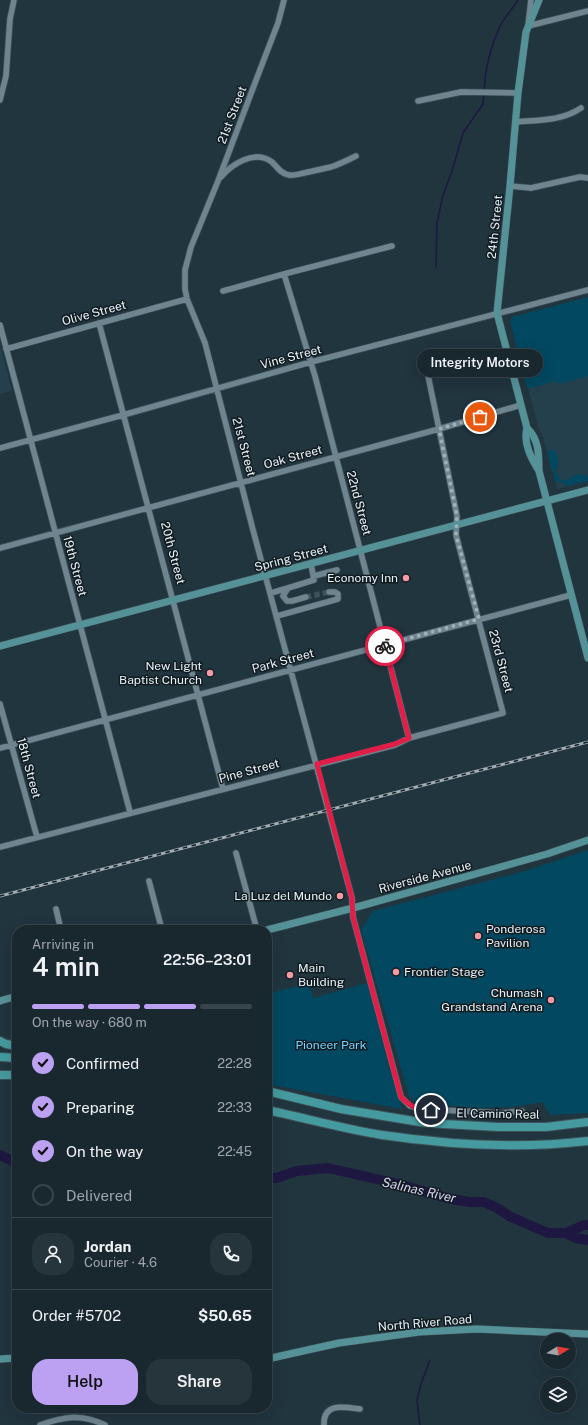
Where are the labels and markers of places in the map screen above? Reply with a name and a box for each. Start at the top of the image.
callout: Integrity Motors [417,349,543,377]
pin [463,400,497,434]
place label: Economy Inn [327,571,398,585]
marker: Economy Inn [401,573,411,583]
place label: New Light Baptist Church [119,659,202,687]
marker: New Light Baptist Church [205,668,215,678]
place label: La Luz del Mundo [234,889,332,903]
marker: La Luz del Mundo [335,891,345,901]
place label: Ponderosa Pavilion [486,922,545,950]
marker: Ponderosa Pavilion [473,931,483,941]
place label: Main Building [298,961,344,989]
place label: Frontier Stage [404,965,485,979]
marker: Frontier Stage [391,967,401,977]
marker: Main Building [285,970,295,980]
place label: Chumash Grandstand Arena [441,986,543,1014]
marker: Chumash Grandstand Arena [546,995,556,1005]
pin [414,1093,448,1127]

